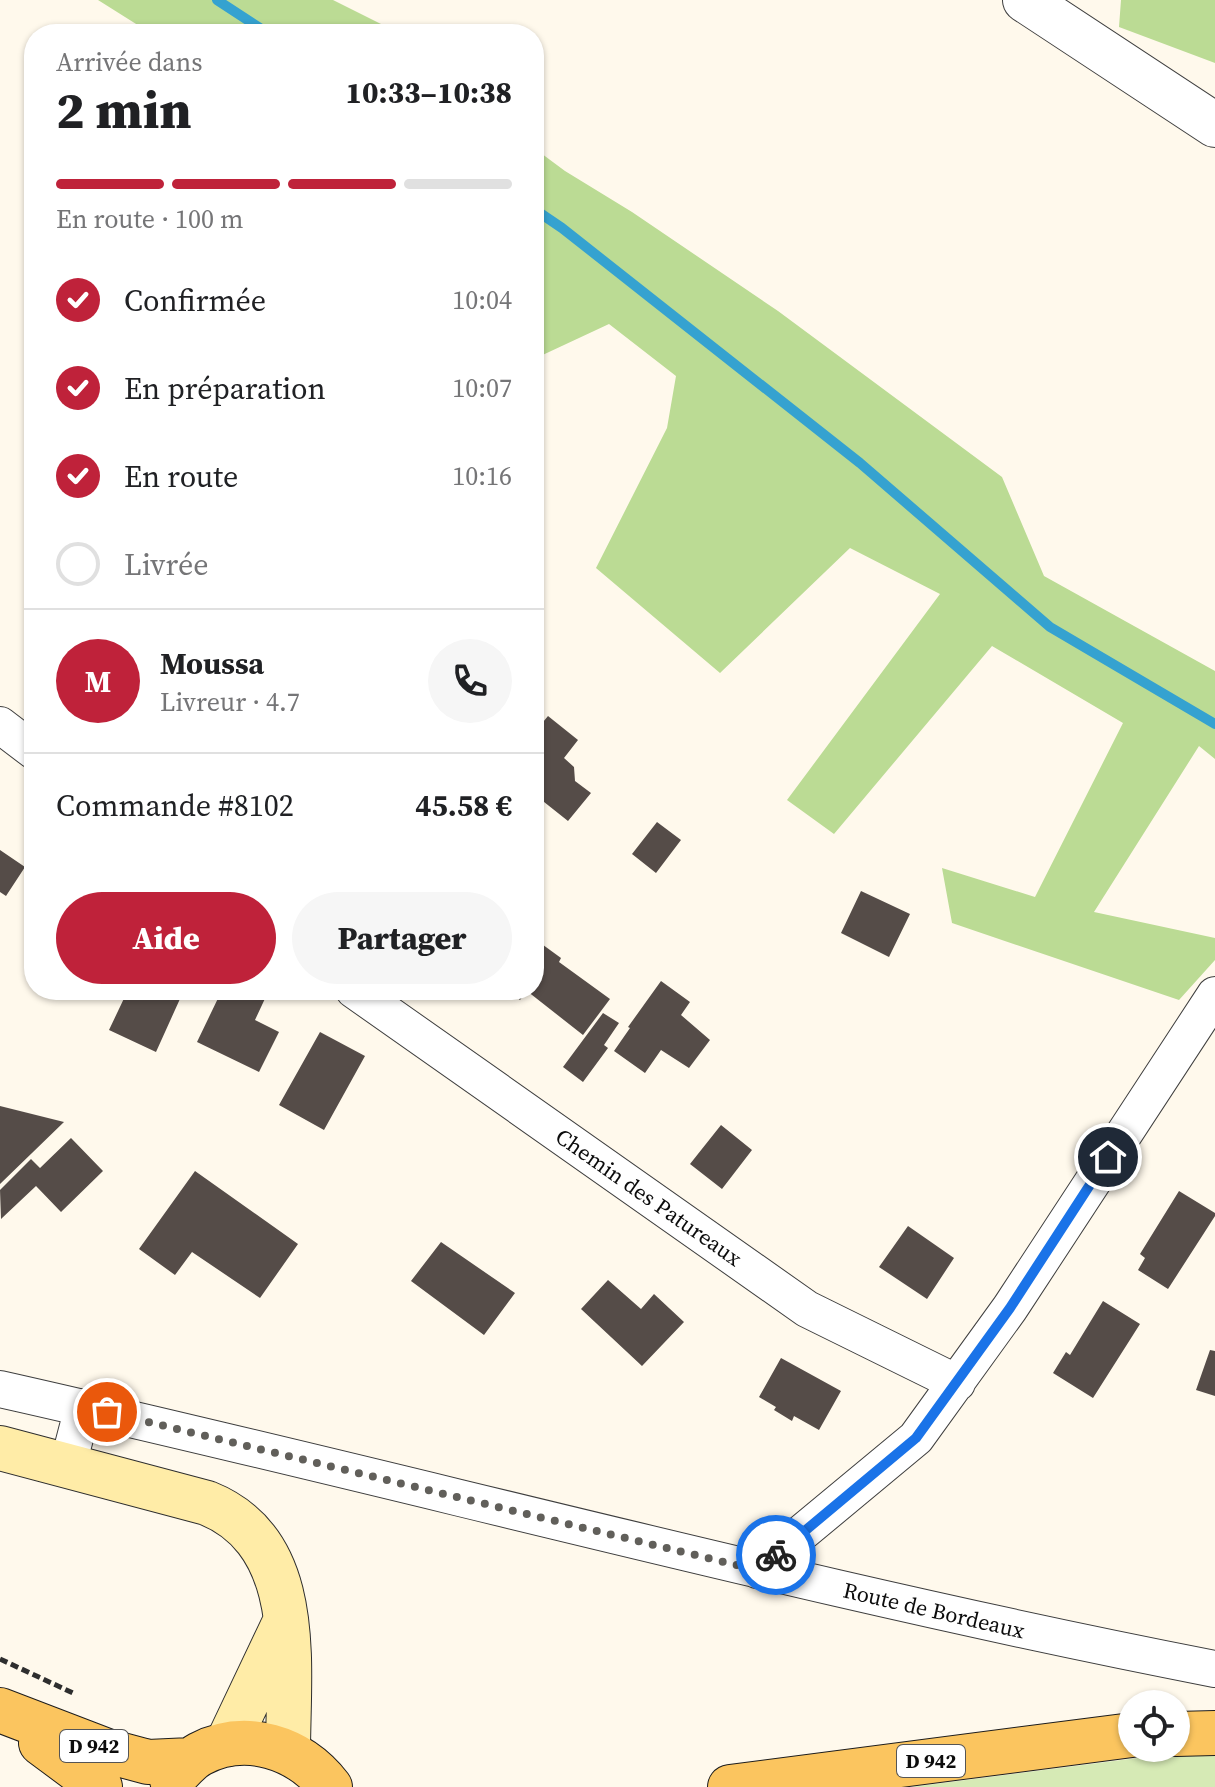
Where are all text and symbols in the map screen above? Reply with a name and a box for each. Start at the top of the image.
text: Arrivée dans [56,44,202,80]
text: 10:33–10:38 [345,72,512,113]
text: 2 min [56,74,192,145]
text: En route · 100 m [56,201,244,237]
icon: check [56,278,100,322]
text: Confirmée [124,280,266,321]
text: 10:04 [452,282,512,318]
icon: check [56,366,100,410]
text: En préparation [124,368,326,409]
text: 10:07 [452,370,512,406]
icon: check [56,454,100,498]
text: En route [124,456,238,497]
text: 10:16 [452,458,512,494]
text: Livrée [124,544,209,585]
button: phone [428,639,512,723]
text: Moussa [160,643,264,684]
text: M [85,661,111,702]
text: Livreur · 4.7 [160,684,300,720]
text: Commande #8102 [56,785,294,826]
text: 45.58 € [415,785,512,826]
button: Aide [56,892,276,984]
button: Partager [292,892,512,984]
street label: Chemin des Patureaux [550,1121,749,1273]
pin [1074,1123,1142,1191]
icon: home [1086,1135,1130,1179]
pin [73,1378,141,1446]
icon: bag [85,1390,129,1434]
courier [736,1515,816,1595]
icon: bike [754,1533,798,1577]
street label: Route de Bordeaux [840,1575,1028,1646]
map controls [1118,1690,1190,1762]
button: locate [1118,1690,1190,1762]
road number: D 942 [60,1730,128,1762]
road number: D 942 [897,1745,965,1777]

